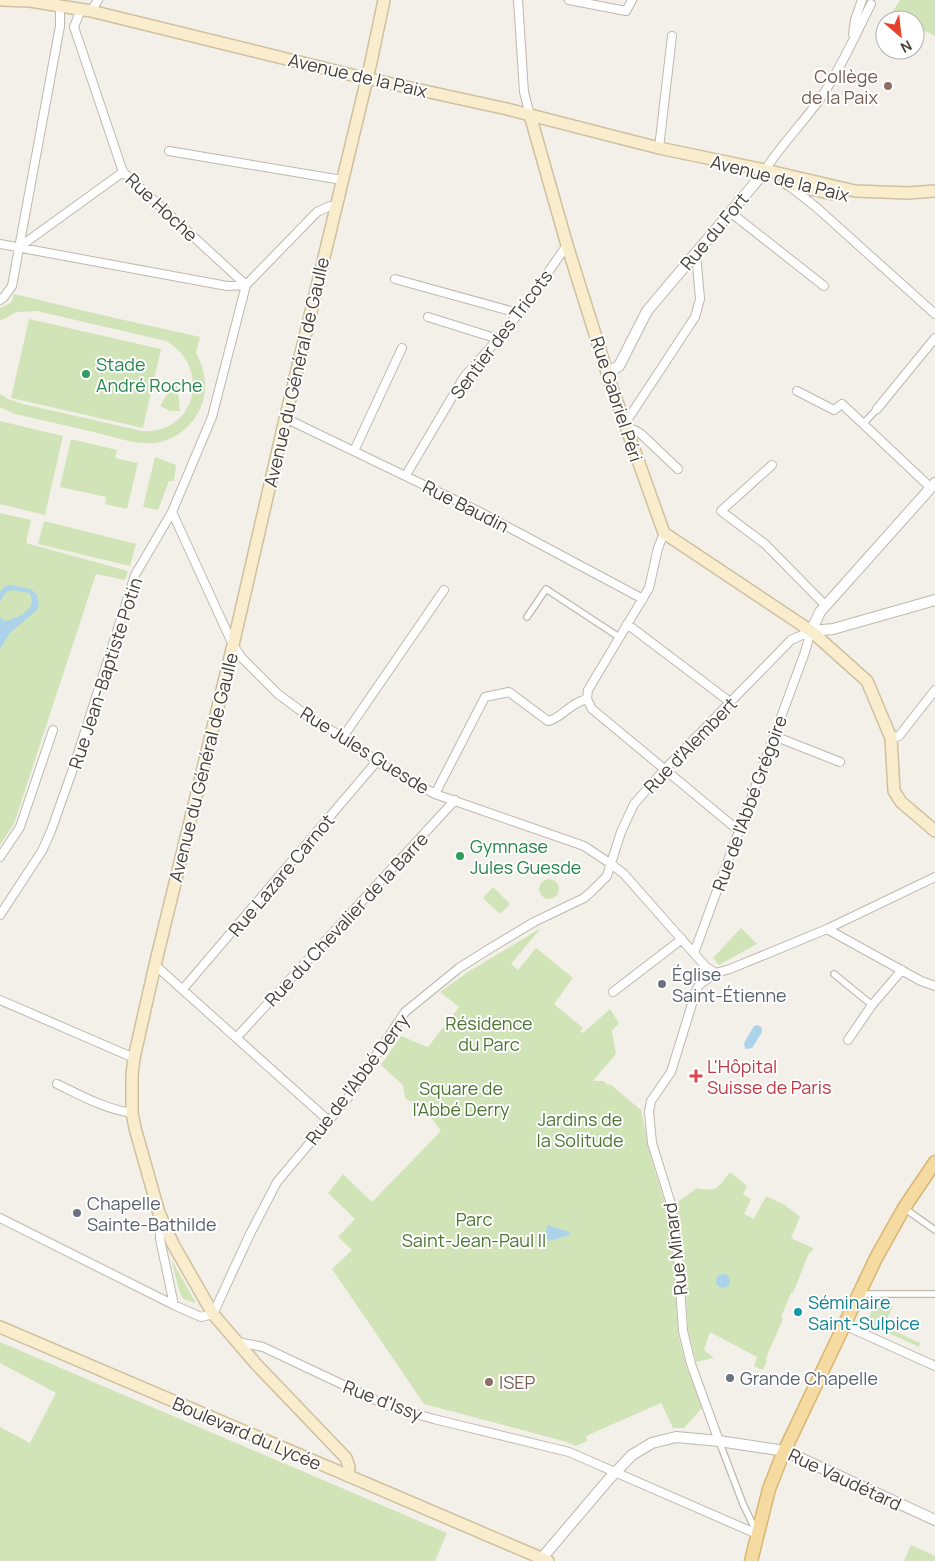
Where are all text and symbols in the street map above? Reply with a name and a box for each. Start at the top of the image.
north arrow [875,10,925,60]
text: N [897,36,915,58]
street label: Avenue de la Paix [286,47,430,103]
place label: Collège de la Paix [801,64,879,109]
marker: Collège de la Paix [882,80,894,92]
street label: Avenue de la Paix [708,149,852,207]
street label: Rue Hoche [121,167,203,247]
street label: Rue du Fort [675,187,753,275]
street label: Avenue du Général de Gaulle [258,255,334,489]
street label: Sentier des Tricots [445,265,557,403]
street label: Rue Gabriel Péri [585,333,649,465]
place label: Stade André Roche [96,352,202,397]
marker: Stade André Roche [80,368,92,380]
street label: Rue Baudin [419,474,513,538]
street label: Rue Jean-Baptiste Potin [63,574,147,772]
street label: Avenue du Général de Gaulle [163,650,243,884]
street label: Rue d'Alembert [638,692,742,798]
street label: Rue Jules Guesde [296,701,434,799]
street label: Rue de l'Abbé Grégoire [706,712,792,894]
street label: Rue Lazare Carnot [223,809,339,941]
street label: Rue du Chevalier de la Barre [259,827,433,1011]
place label: Gymnase Jules Guesde [470,834,581,879]
marker: Gymnase Jules Guesde [454,850,466,862]
place label: Église Saint-Étienne [672,962,787,1007]
marker: Église Saint-Étienne [656,978,668,990]
street label: Rue de l'Abbé Derry [300,1008,414,1149]
park label: Résidence du Parc [445,1011,533,1056]
place label: L'Hôpital Suisse de Paris [707,1054,831,1099]
marker: L'Hôpital Suisse de Paris [689,1069,703,1083]
park label: Square de l'Abbé Derry [412,1076,510,1121]
park label: Jardins de la Solitude [536,1107,624,1152]
place label: Chapelle Sainte-Bathilde [87,1191,216,1236]
street label: Rue Minard [657,1201,693,1297]
marker: Chapelle Sainte-Bathilde [71,1207,83,1219]
park label: Parc Saint-Jean-Paul II [402,1207,546,1252]
place label: Séminaire Saint-Sulpice [808,1290,920,1335]
marker: Séminaire Saint-Sulpice [792,1306,804,1318]
place label: Grande Chapelle [740,1366,878,1390]
place label: ISEP [499,1370,536,1394]
marker: Grande Chapelle [724,1372,736,1384]
street label: Rue d'Issy [340,1374,426,1426]
marker: ISEP [483,1376,495,1388]
street label: Boulevard du Lycée [169,1391,325,1475]
street label: Rue Vaudétard [785,1442,905,1516]

